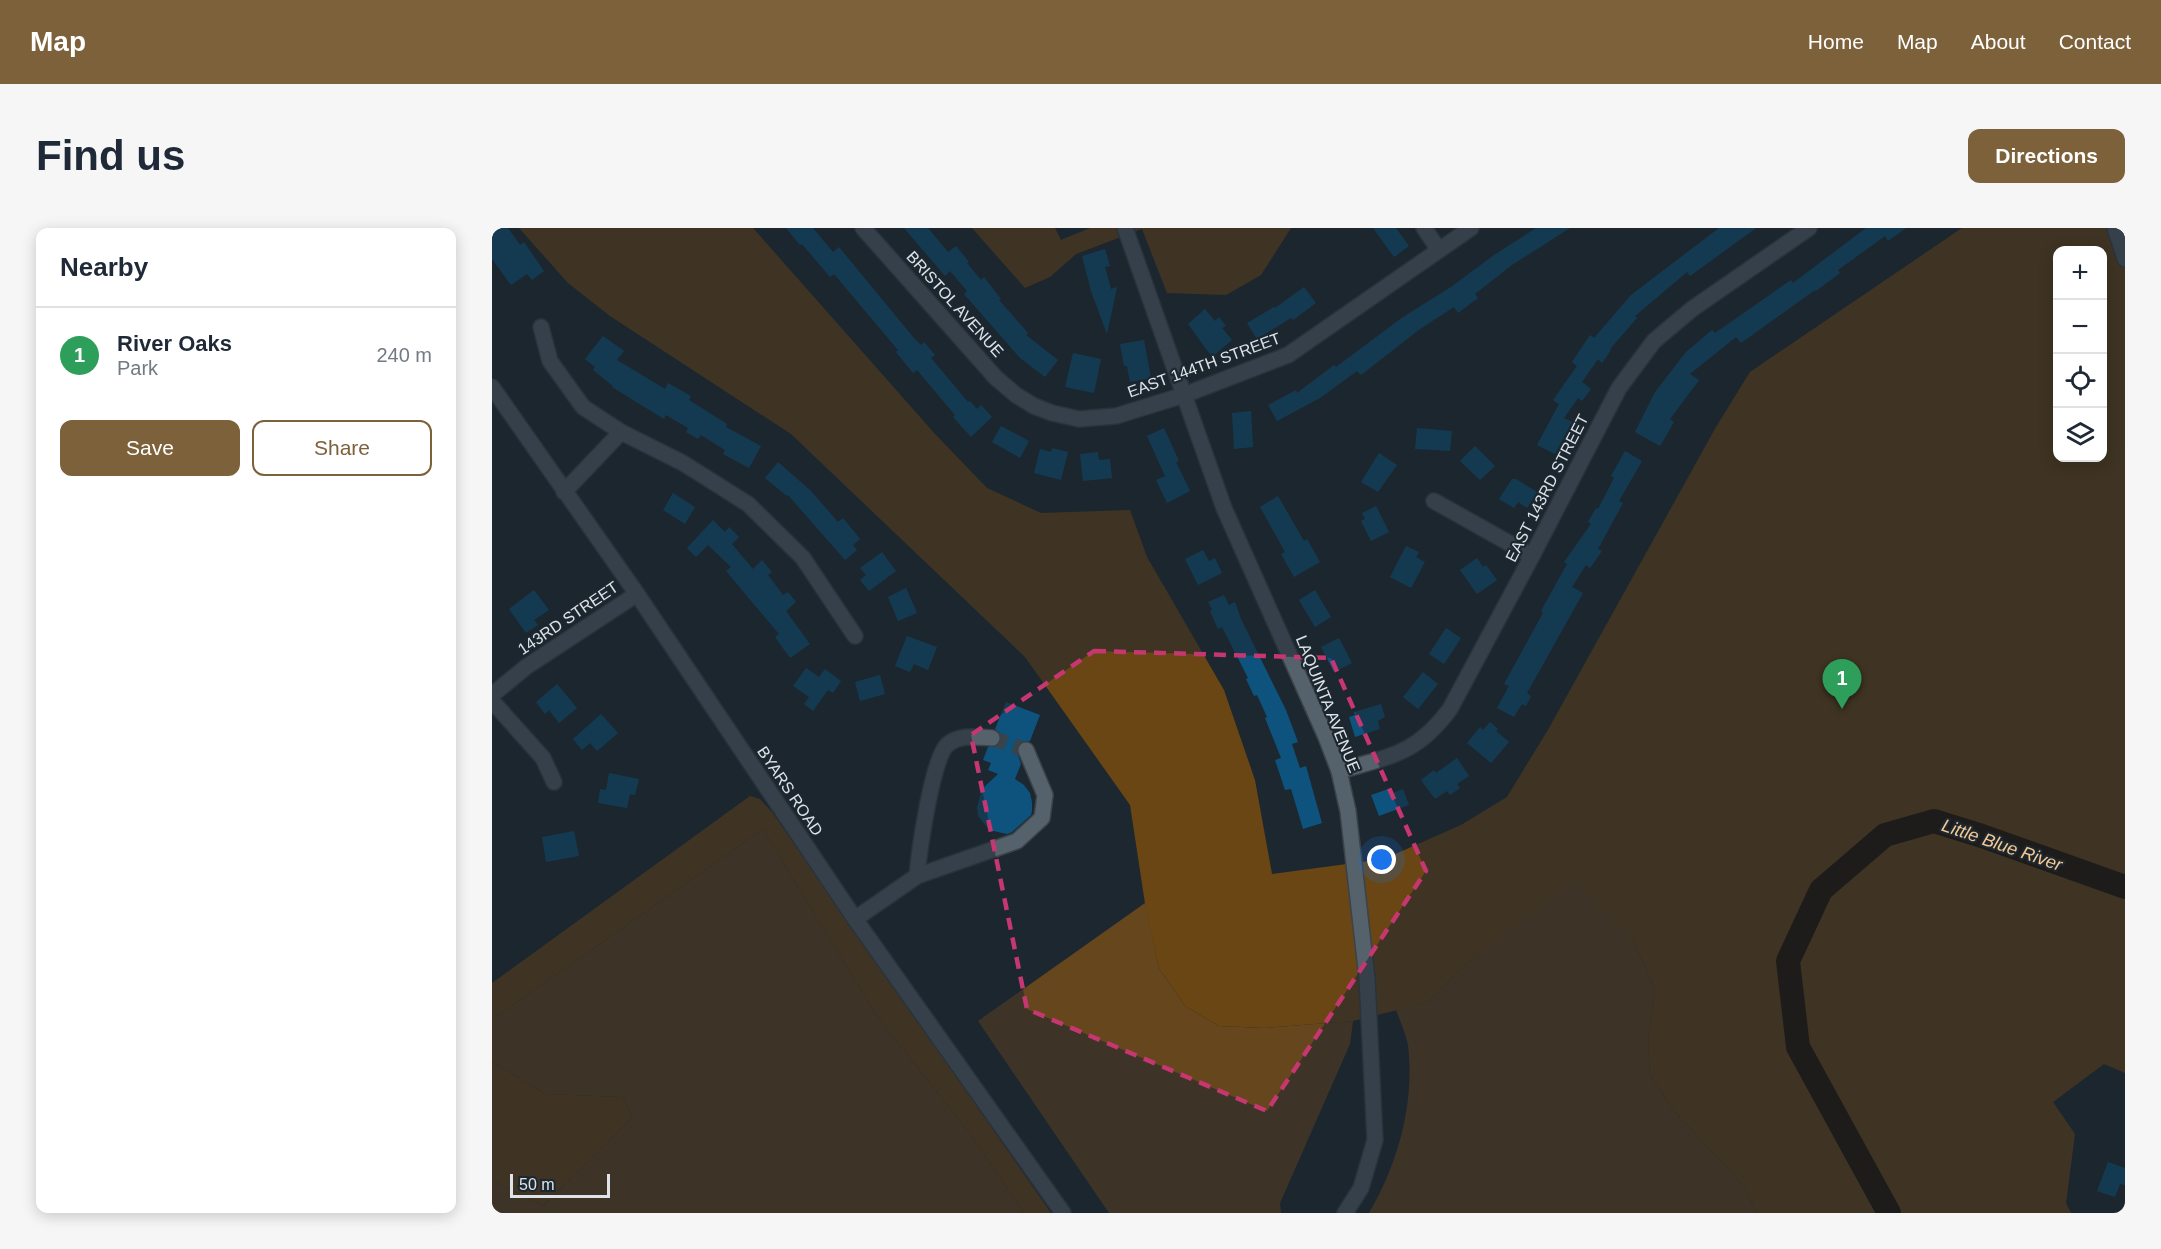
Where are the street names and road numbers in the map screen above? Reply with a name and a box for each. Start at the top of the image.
street label: BRISTOL AVENUE [903,248,1007,360]
street label: EAST 144TH STREET [1125,329,1283,401]
street label: EAST 143RD STREET [1502,411,1592,565]
street label: 143RD STREET [515,578,622,658]
street label: LAQUINTA AVENUE [1293,633,1363,775]
street label: BYARS ROAD [754,743,826,839]

